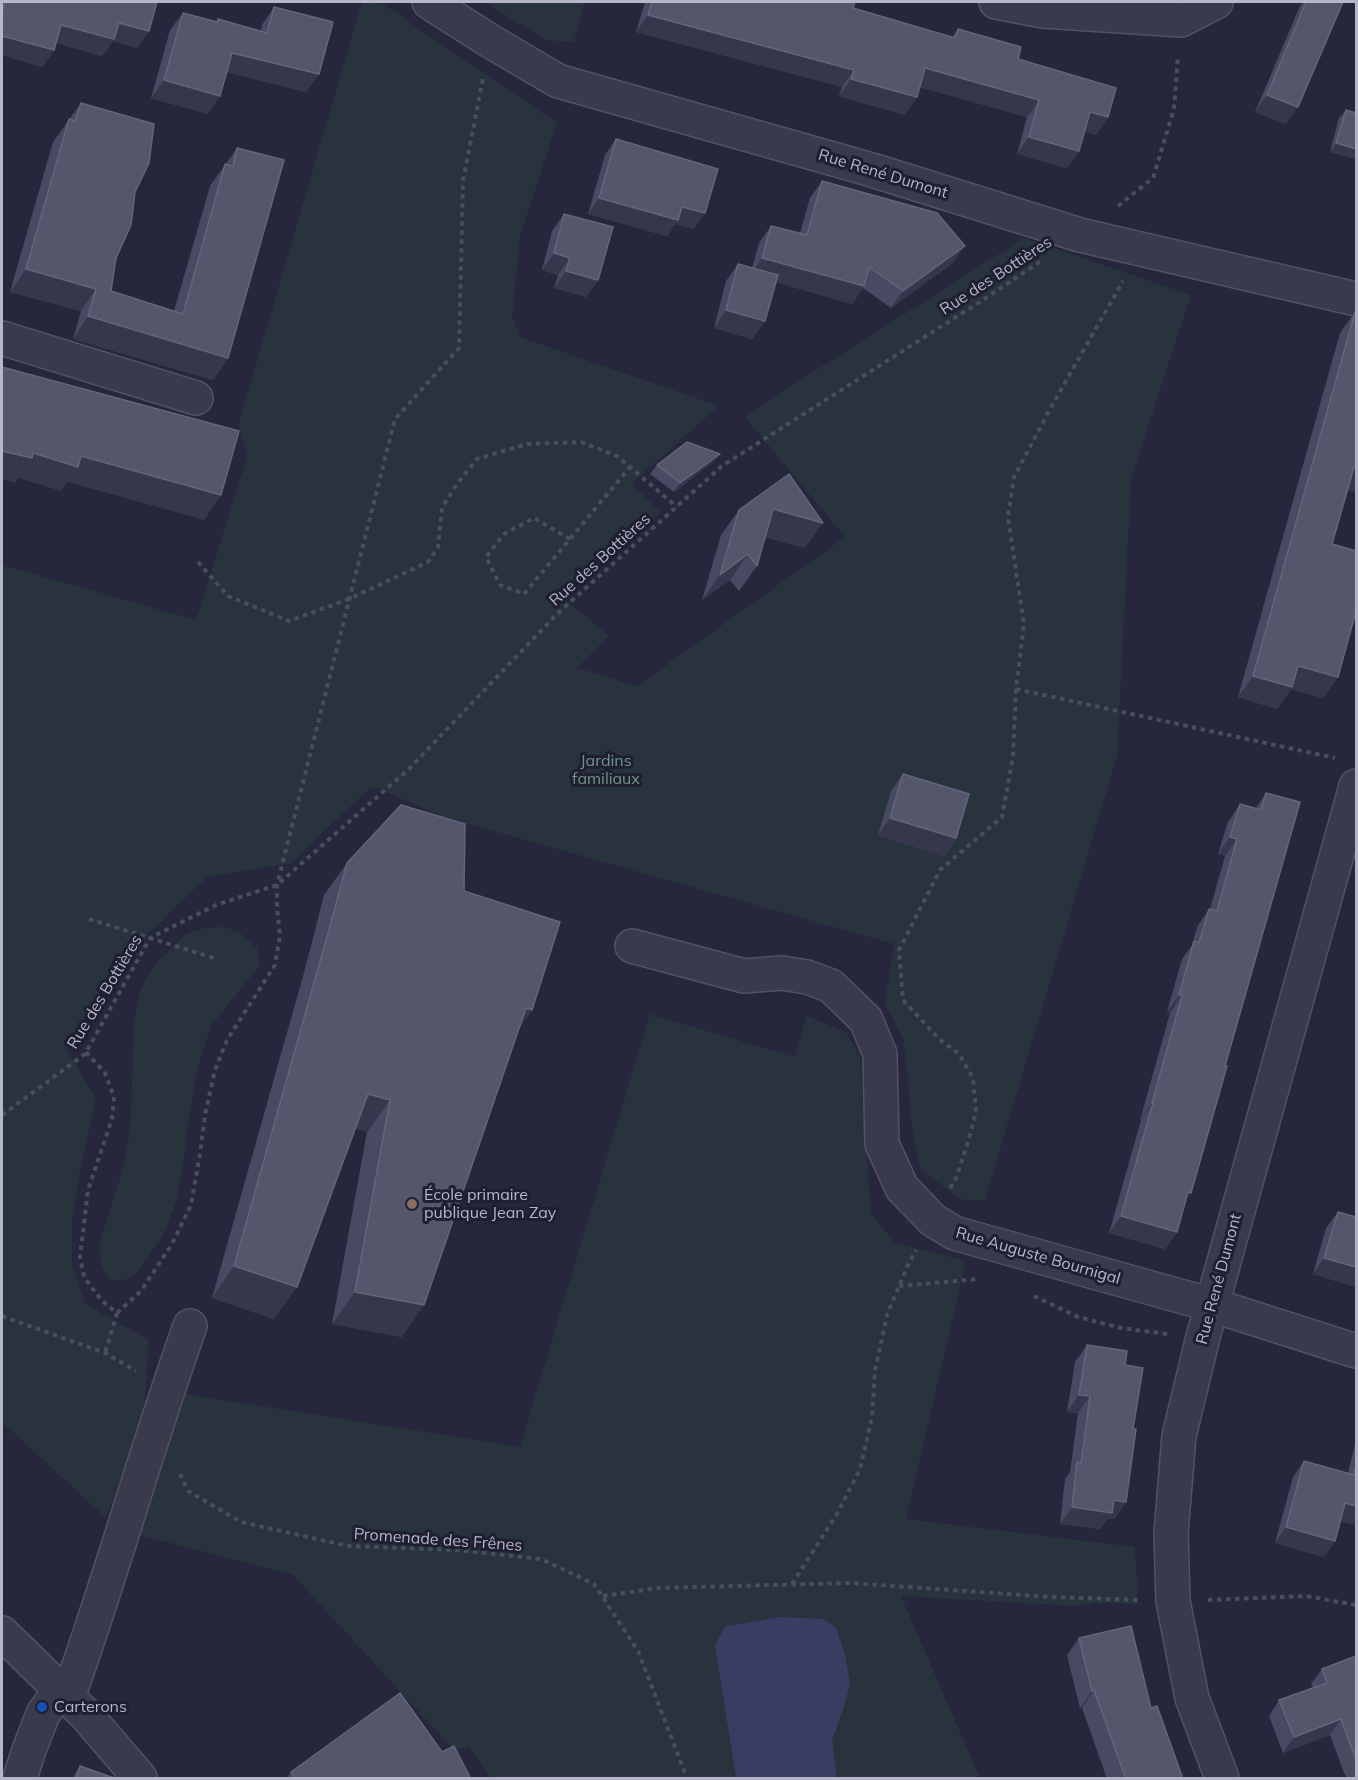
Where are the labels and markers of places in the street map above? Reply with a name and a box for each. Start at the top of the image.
place label: École primaire publique Jean Zay [424,1185,556,1223]
marker: École primaire publique Jean Zay [405,1197,419,1211]
place label: Carterons [54,1697,127,1717]
marker: Carterons [35,1700,49,1714]

